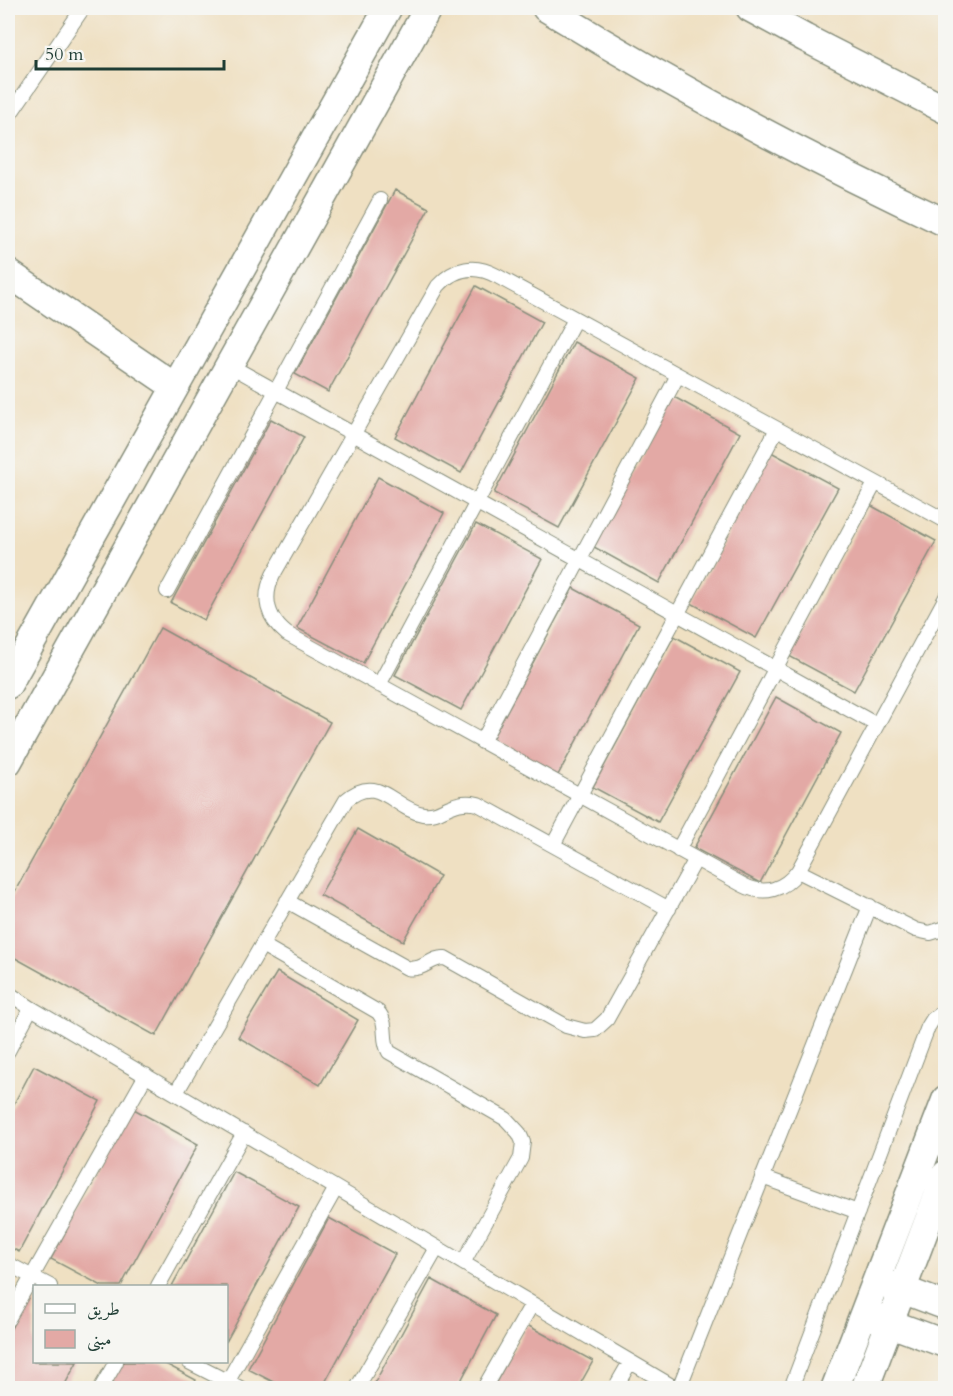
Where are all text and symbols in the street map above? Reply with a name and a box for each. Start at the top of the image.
scale bar [36,33,224,71]
text: 50 m [45,42,84,67]
legend [33,1285,228,1363]
text: طريق [87,1297,120,1322]
text: مبنى [87,1327,112,1352]

